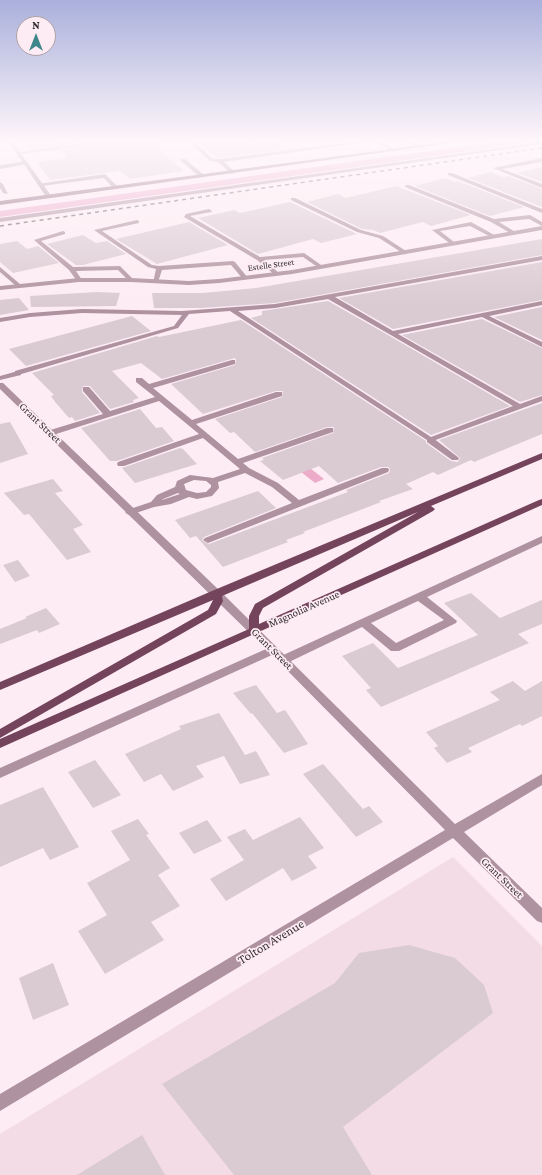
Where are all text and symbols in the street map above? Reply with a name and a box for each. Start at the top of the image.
north arrow [16,16,56,56]
text: N [32,19,40,31]
street label: Estelle Street [247,256,295,274]
street label: Grant Street [16,400,64,446]
street label: Magnolia Avenue [266,587,342,631]
street label: Grant Street [249,626,295,672]
street label: Grant Street [478,855,526,901]
street label: Tolton Avenue [235,916,307,968]

